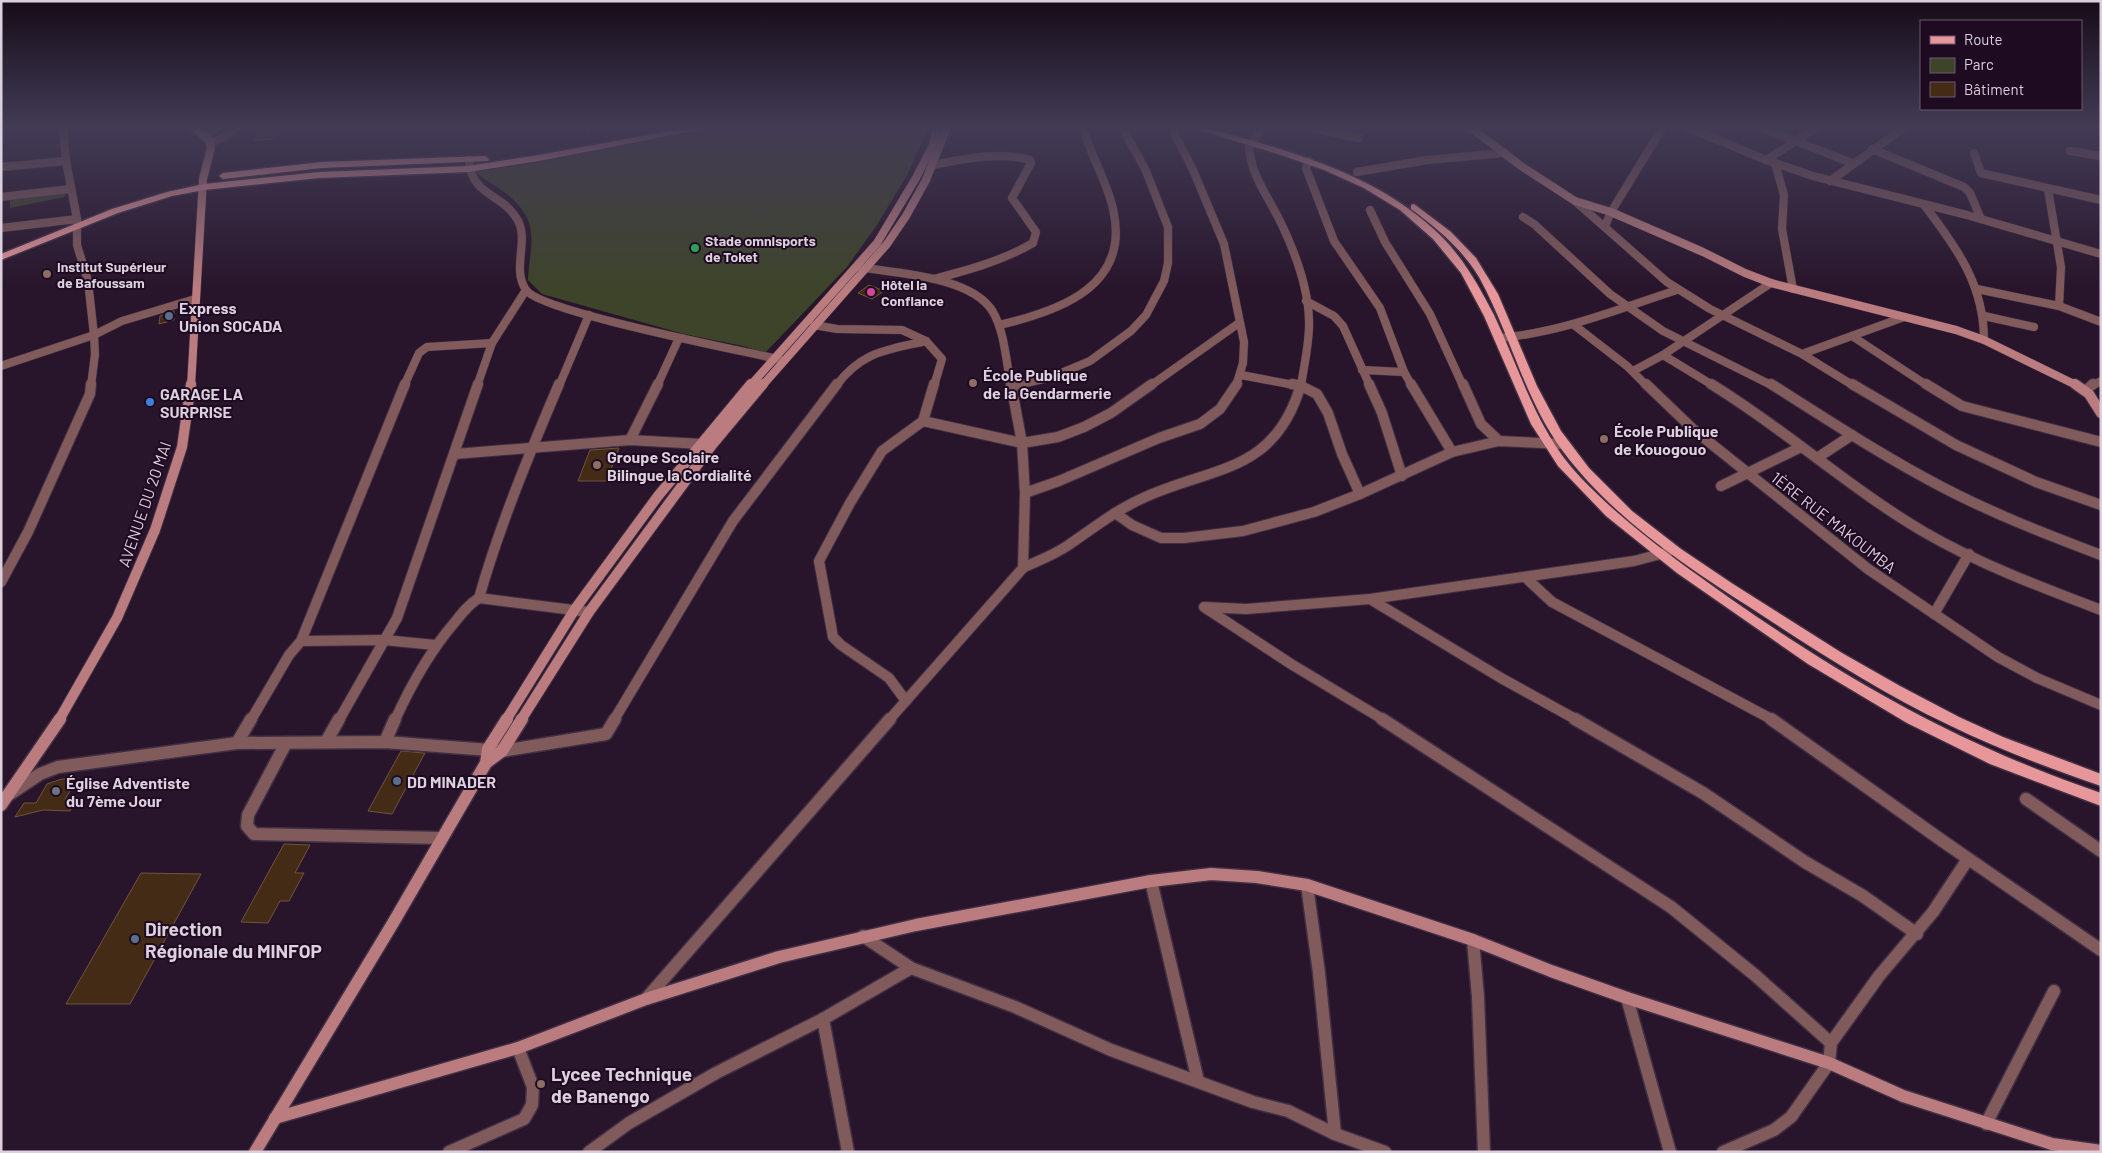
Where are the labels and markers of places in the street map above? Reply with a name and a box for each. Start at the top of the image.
place label: Stade omnisports de Toket [705,232,816,265]
marker: Stade omnisports de Toket [689,242,701,254]
place label: Institut Supérieur de Bafoussam [57,258,167,291]
marker: Institut Supérieur de Bafoussam [41,268,53,280]
place label: Hôtel la Confiance [881,276,944,309]
marker: Hôtel la Confiance [865,286,877,298]
place label: Express Union SOCADA [179,298,283,335]
marker: Express Union SOCADA [163,310,175,322]
place label: École Publique de la Gendarmerie [983,365,1112,402]
marker: École Publique de la Gendarmerie [967,377,979,389]
place label: GARAGE LA SURPRISE [160,384,243,421]
marker: GARAGE LA SURPRISE [144,396,156,408]
place label: École Publique de Kouogouo [1614,421,1719,458]
marker: École Publique de Kouogouo [1598,433,1610,445]
place label: Groupe Scolaire Bilingue la Cordialité [607,447,752,484]
marker: Groupe Scolaire Bilingue la Cordialité [591,459,603,471]
place label: DD MINADER [407,772,496,791]
place label: Église Adventiste du 7ème Jour [66,773,190,810]
marker: DD MINADER [391,775,403,787]
marker: Église Adventiste du 7ème Jour [50,785,62,797]
place label: Direction Régionale du MINFOP [145,917,322,962]
marker: Direction Régionale du MINFOP [129,933,141,945]
place label: Lycee Technique de Banengo [551,1062,692,1107]
marker: Lycee Technique de Banengo [535,1078,547,1090]

